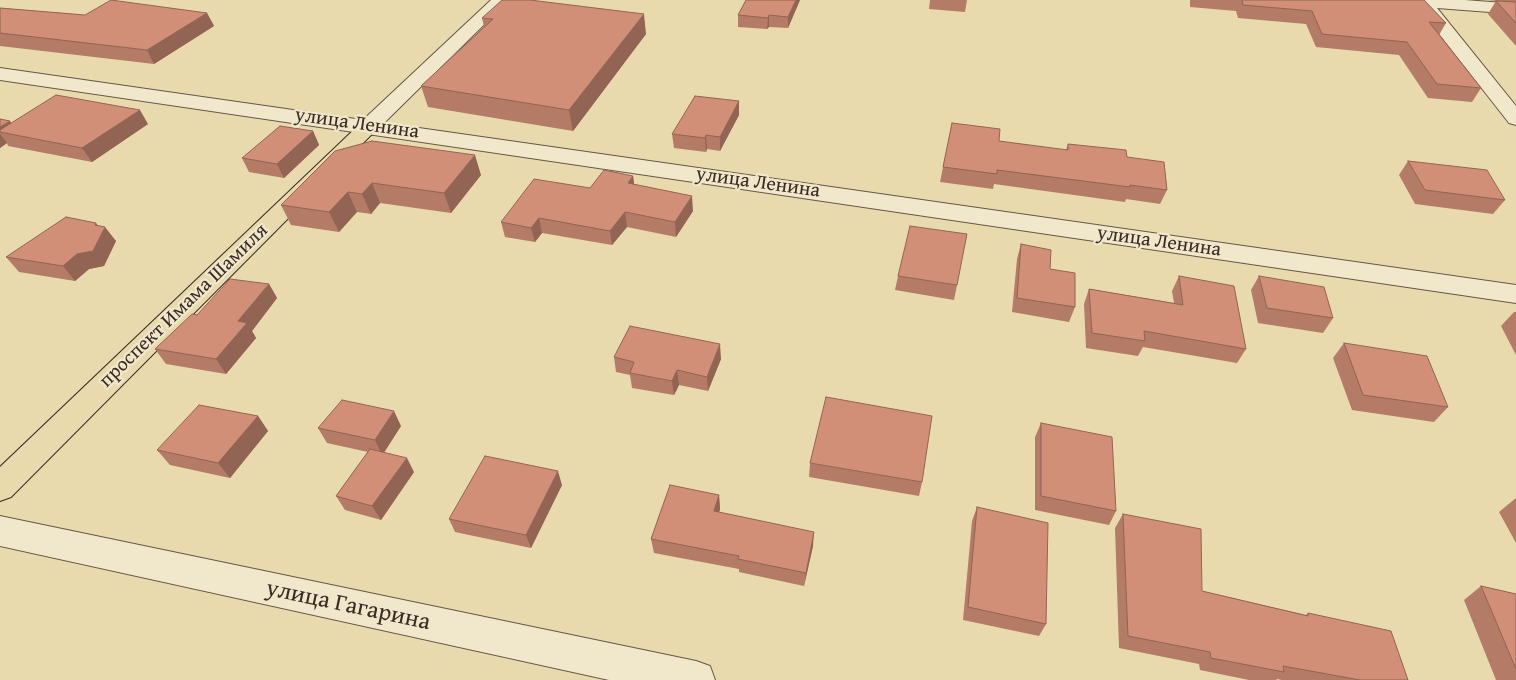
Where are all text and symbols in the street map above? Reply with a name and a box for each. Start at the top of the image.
street label: улица Ленина [293,103,421,145]
street label: улица Ленина [694,162,822,204]
street label: проспект Имама Шамиля [95,219,273,393]
street label: улица Ленина [1095,221,1223,263]
street label: улица Гагарина [263,575,433,637]

